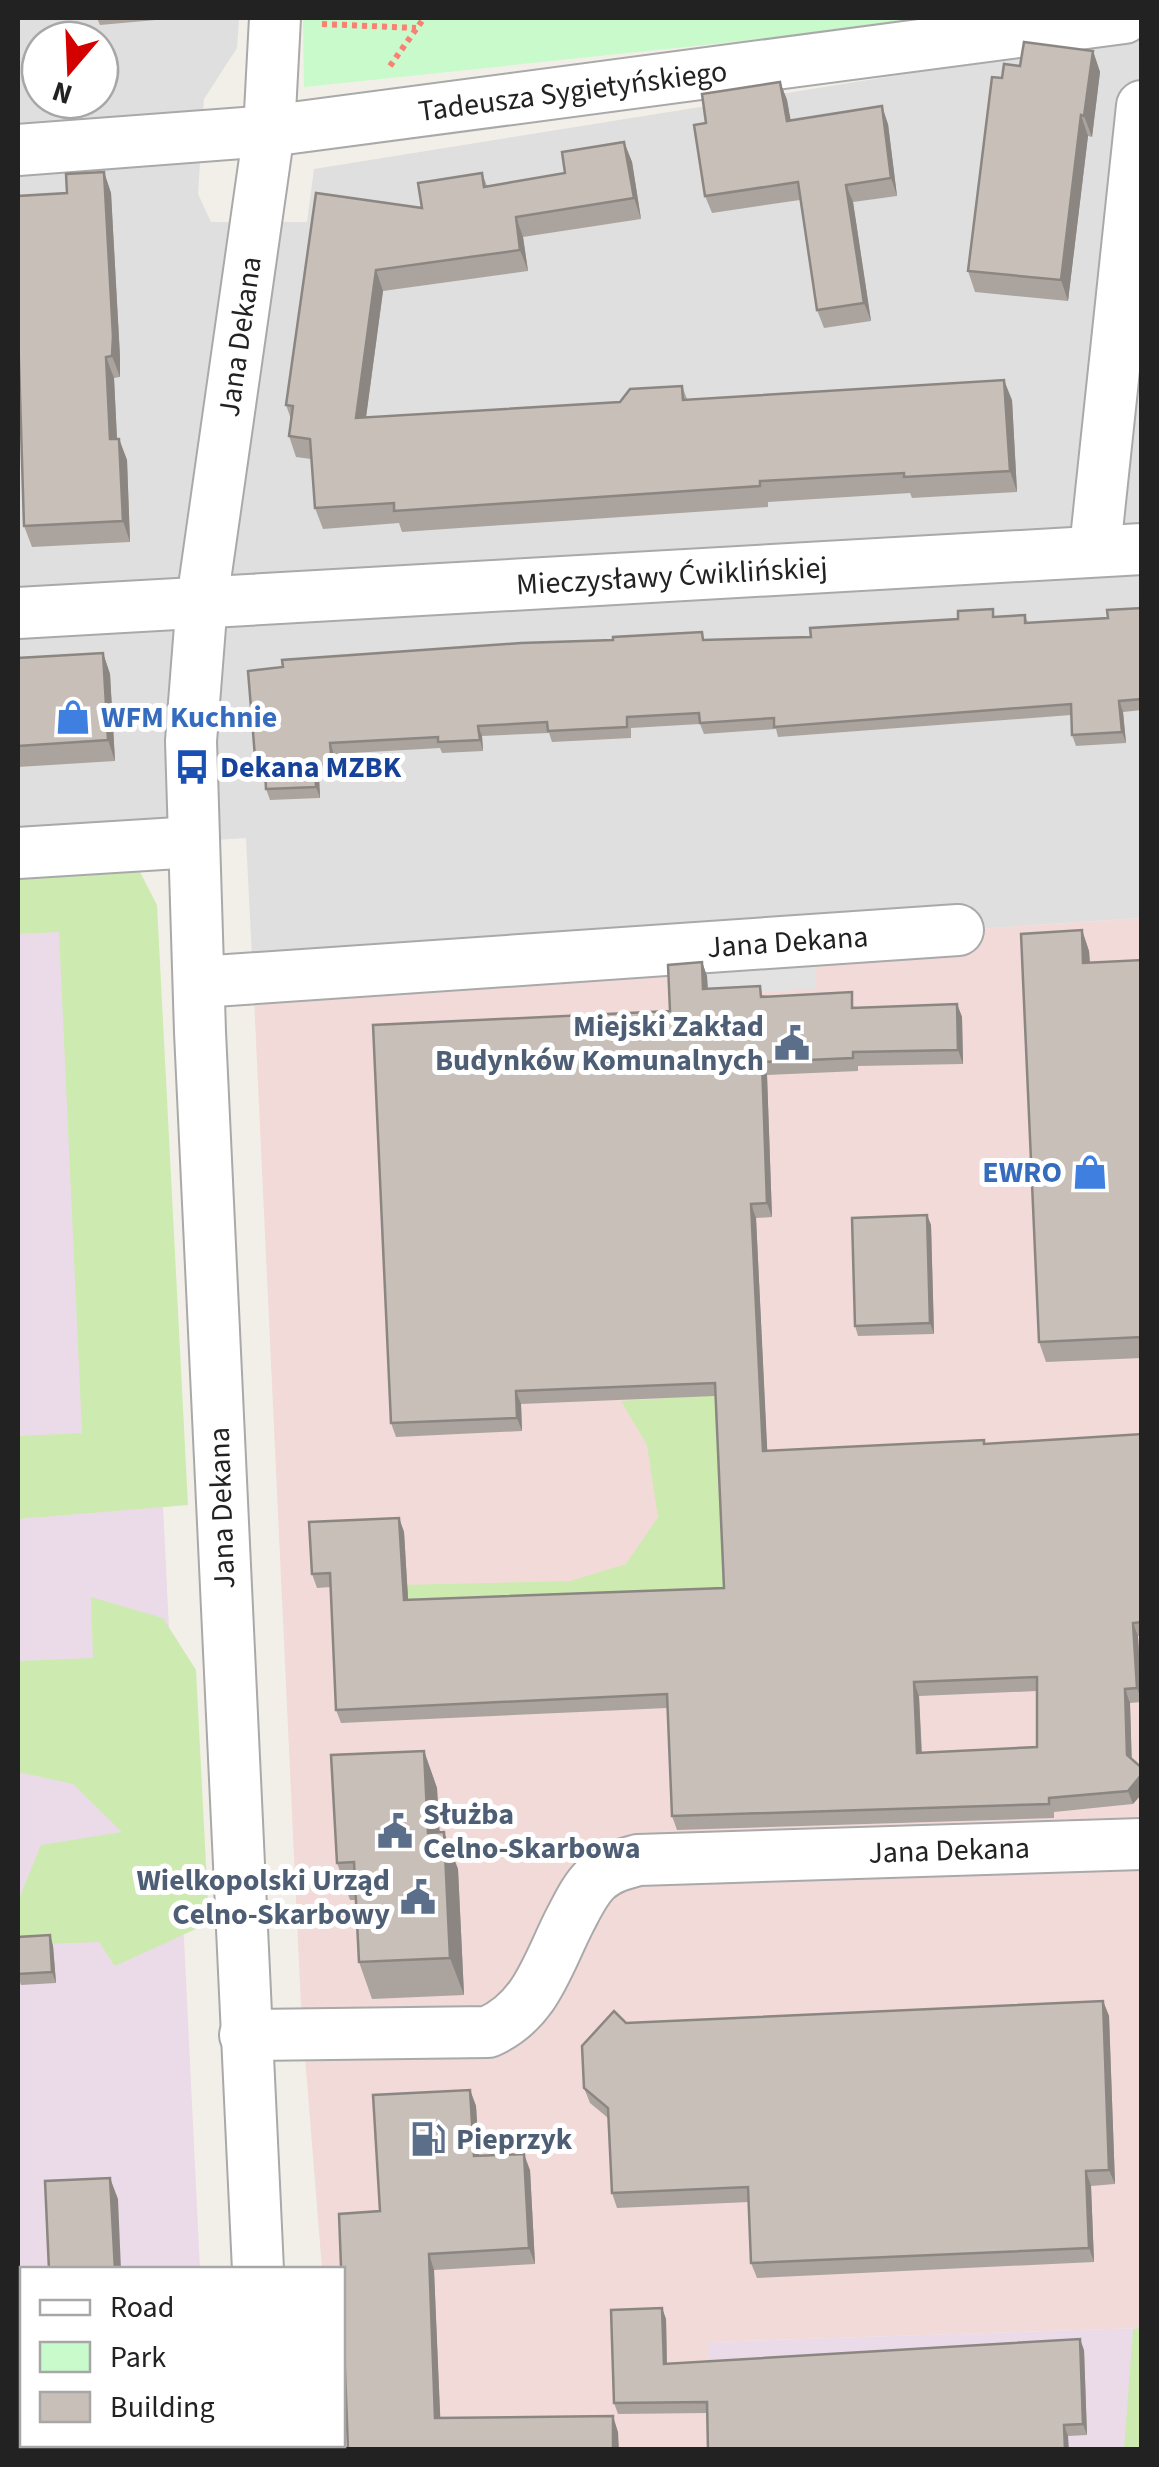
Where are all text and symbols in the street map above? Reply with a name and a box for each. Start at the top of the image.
north arrow [20,20,120,120]
street label: Tadeusza Sygietyńskiego [416,49,730,133]
text: N [47,71,78,115]
street label: Jana Dekana [207,254,272,420]
street label: Mieczysławy Ćwiklińskiej [515,545,829,606]
place label: WFM Kuchnie [101,696,277,739]
shop icon: WFM Kuchnie [54,698,92,736]
place label: Dekana MZBK [220,746,402,789]
bus stop icon: Dekana MZBK [173,748,211,786]
street label: Jana Dekana [706,915,870,969]
place label: Miejski Zakład Budynków Komunalnych [435,1005,764,1082]
public building icon: Miejski Zakład Budynków Komunalnych [773,1024,811,1062]
place label: EWRO [982,1151,1062,1194]
shop icon: EWRO [1071,1153,1109,1191]
street label: Jana Dekana [198,1427,246,1589]
place label: Służba Celno-Skarbowa [423,1793,641,1870]
public building icon: Służba Celno-Skarbowa [376,1812,414,1850]
street label: Jana Dekana [868,1826,1031,1874]
place label: Wielkopolski Urząd Celno-Skarbowy [136,1859,390,1936]
public building icon: Wielkopolski Urząd Celno-Skarbowy [399,1878,437,1916]
place label: Pieprzyk [456,2118,573,2161]
fuel station icon: Pieprzyk [409,2120,447,2158]
legend [20,2267,345,2447]
text: Road [110,2286,174,2329]
text: Park [110,2336,166,2379]
text: Building [110,2386,215,2429]

